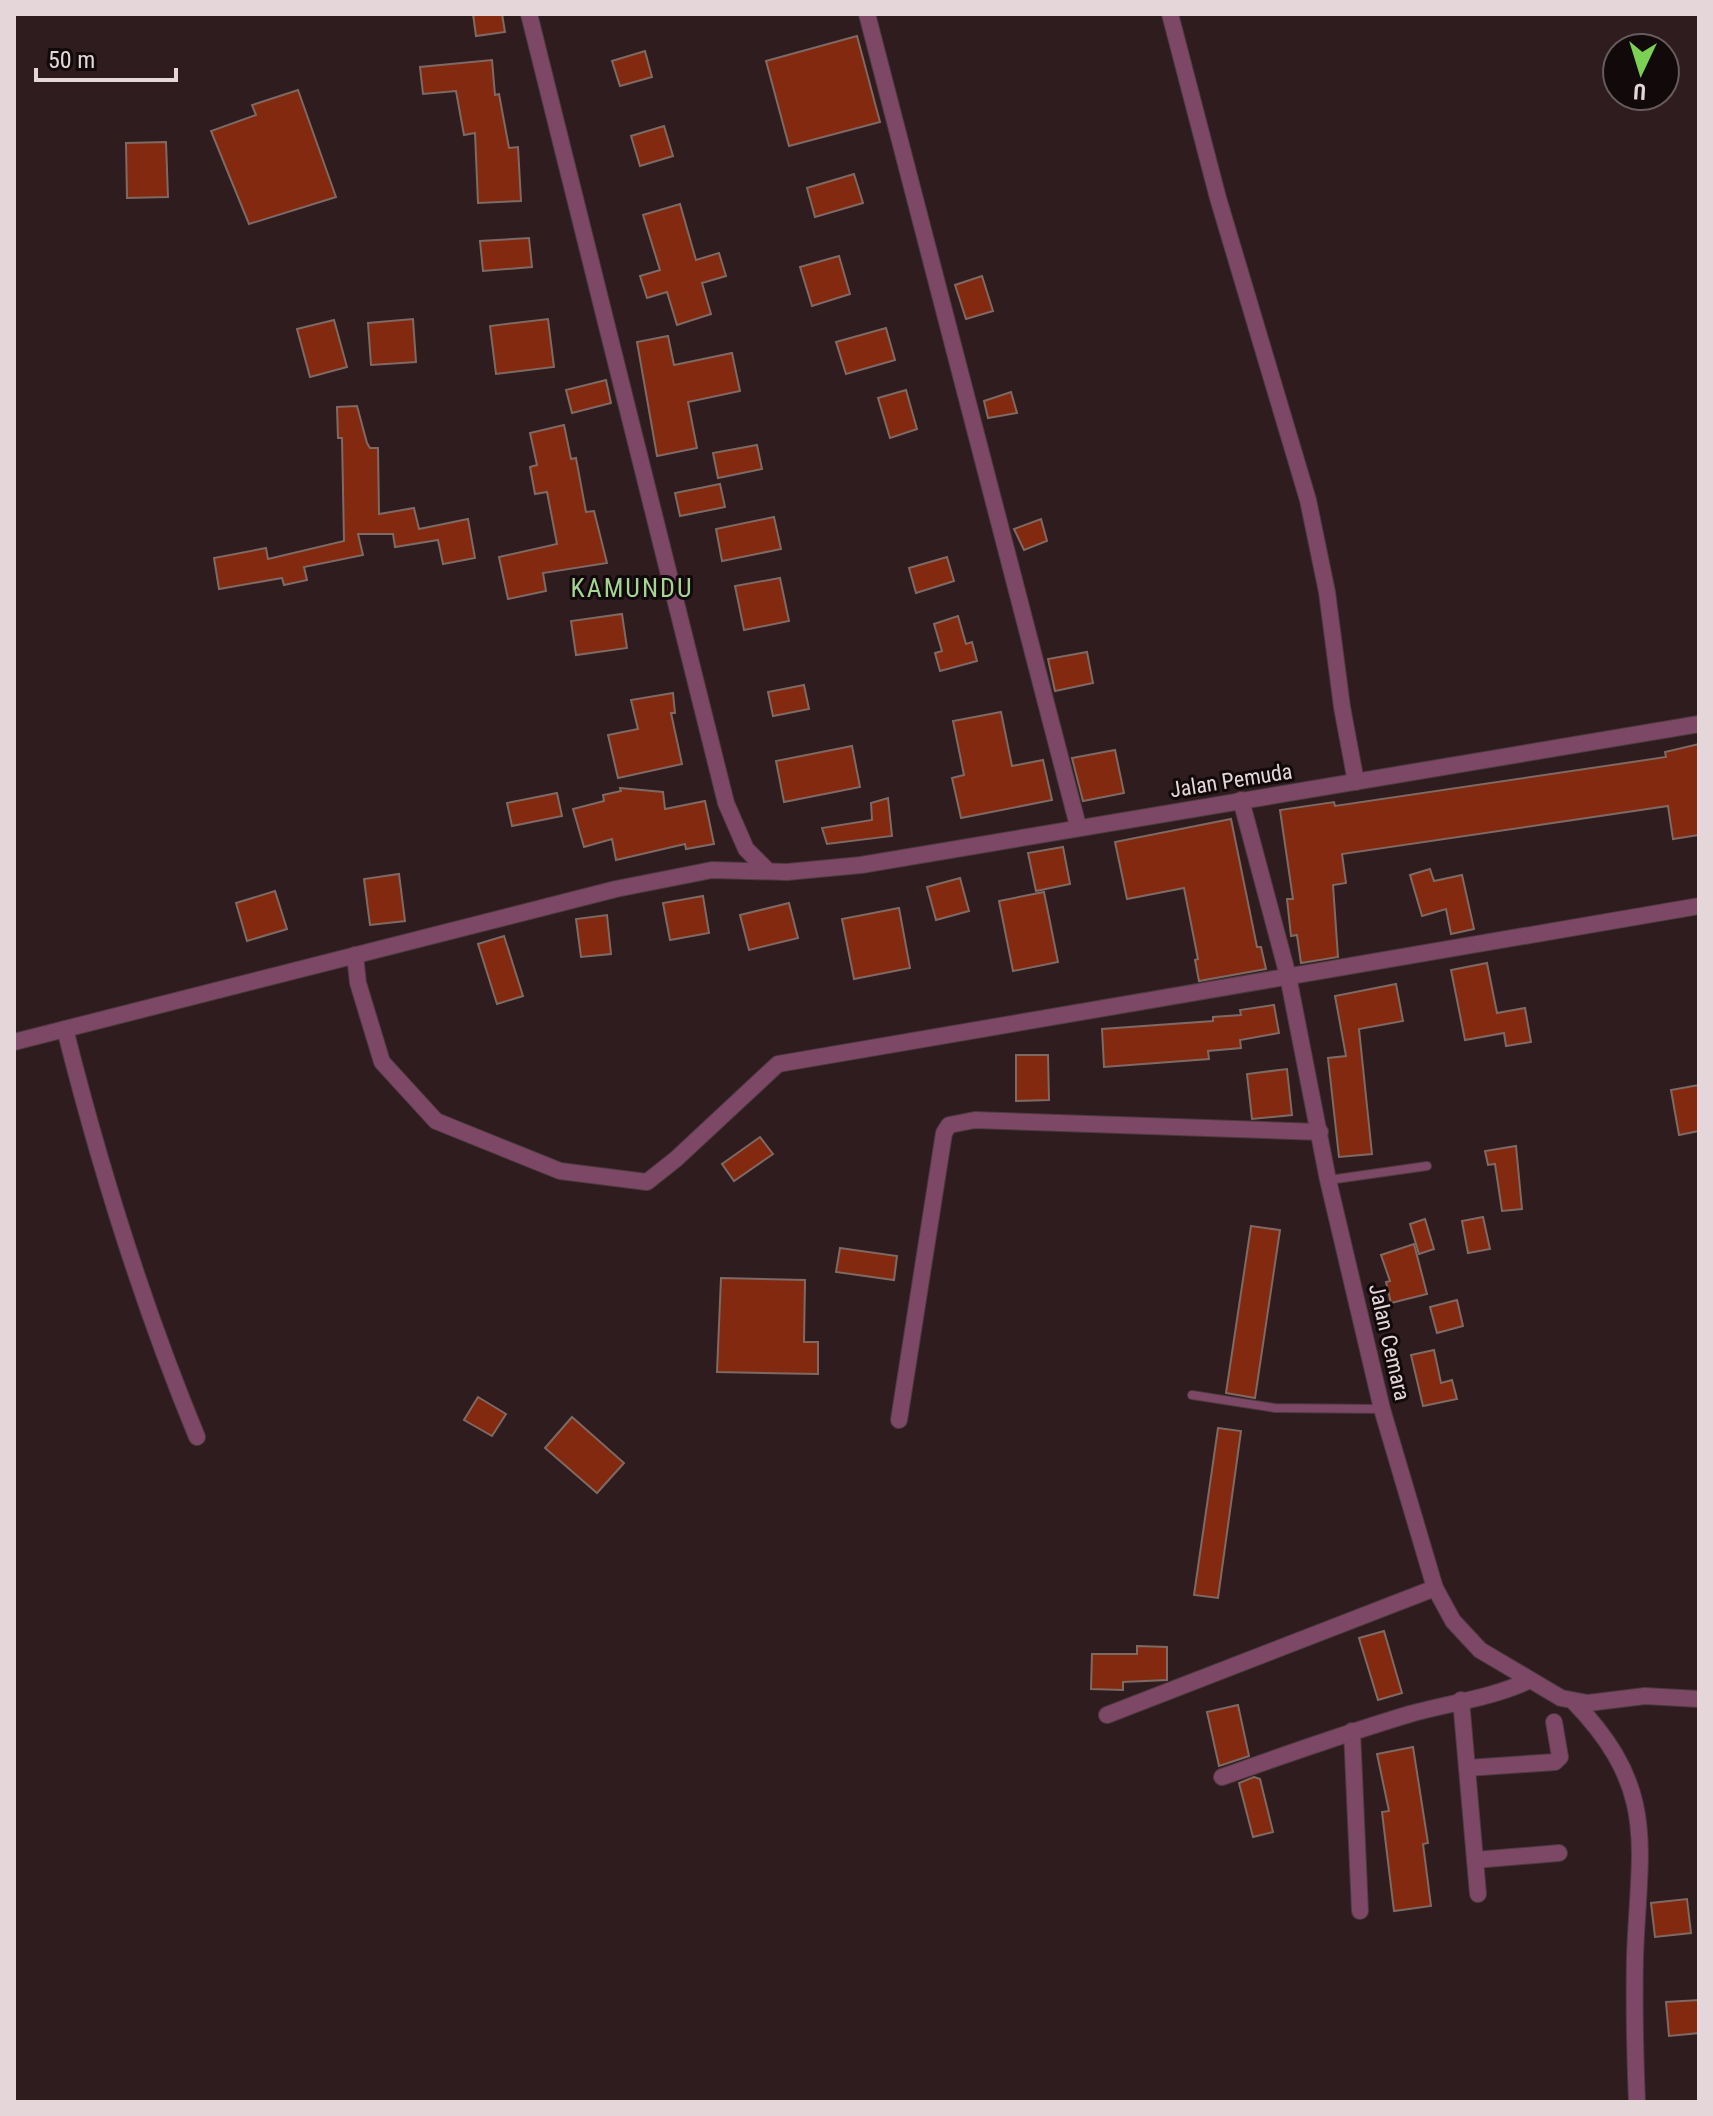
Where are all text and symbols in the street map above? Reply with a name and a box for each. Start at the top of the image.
scale bar [36,32,176,82]
north arrow [1601,32,1681,112]
text: 50 m [48,46,95,74]
text: U [1633,79,1647,104]
district label: KAMUNDU [571,573,693,603]
street label: Jalan Pemuda [1168,758,1294,802]
street label: Jalan Cemara [1364,1281,1415,1403]

